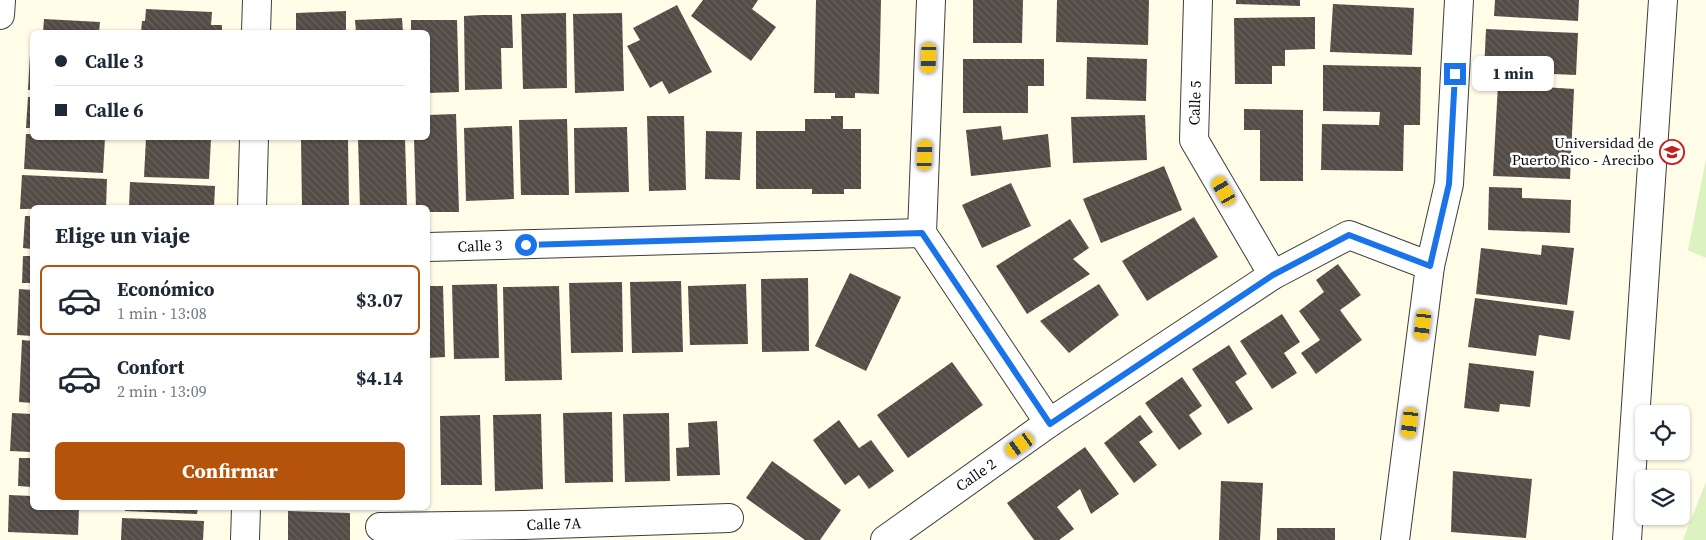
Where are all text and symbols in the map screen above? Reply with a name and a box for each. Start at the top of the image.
car [920,43,937,73]
text: Calle 3 [85,48,143,74]
callout: 1 min [1472,56,1555,92]
text: 1 min [1492,62,1534,84]
route end [1444,63,1466,85]
street label: Calle 5 [1183,80,1206,126]
text: Calle 6 [85,97,143,123]
place label: Universidad de Puerto Rico - Arecibo [1512,132,1654,170]
school or university icon: Universidad de Puerto Rico - Arecibo [1659,139,1685,165]
car [916,140,933,170]
car [1210,174,1237,208]
text: Elige un viaje [55,220,190,250]
street label: Calle 3 [457,234,503,257]
route start [515,234,537,256]
text: Económico [117,276,215,302]
icon: car [57,278,102,323]
text: $3.07 [356,287,403,313]
text: 1 min · 13:08 [117,302,207,324]
car [1413,309,1432,341]
text: Confort [117,354,184,380]
icon: car [57,356,102,401]
text: $4.14 [356,365,403,391]
text: 2 min · 13:09 [117,380,207,402]
map controls [1635,405,1690,525]
button: locate [1635,405,1690,460]
car [1400,407,1419,439]
car [1003,430,1036,460]
button: Confirmar [55,442,405,500]
street label: Calle 2 [951,453,1000,496]
button: layers [1635,470,1690,525]
street label: Calle 7A [526,512,582,535]

